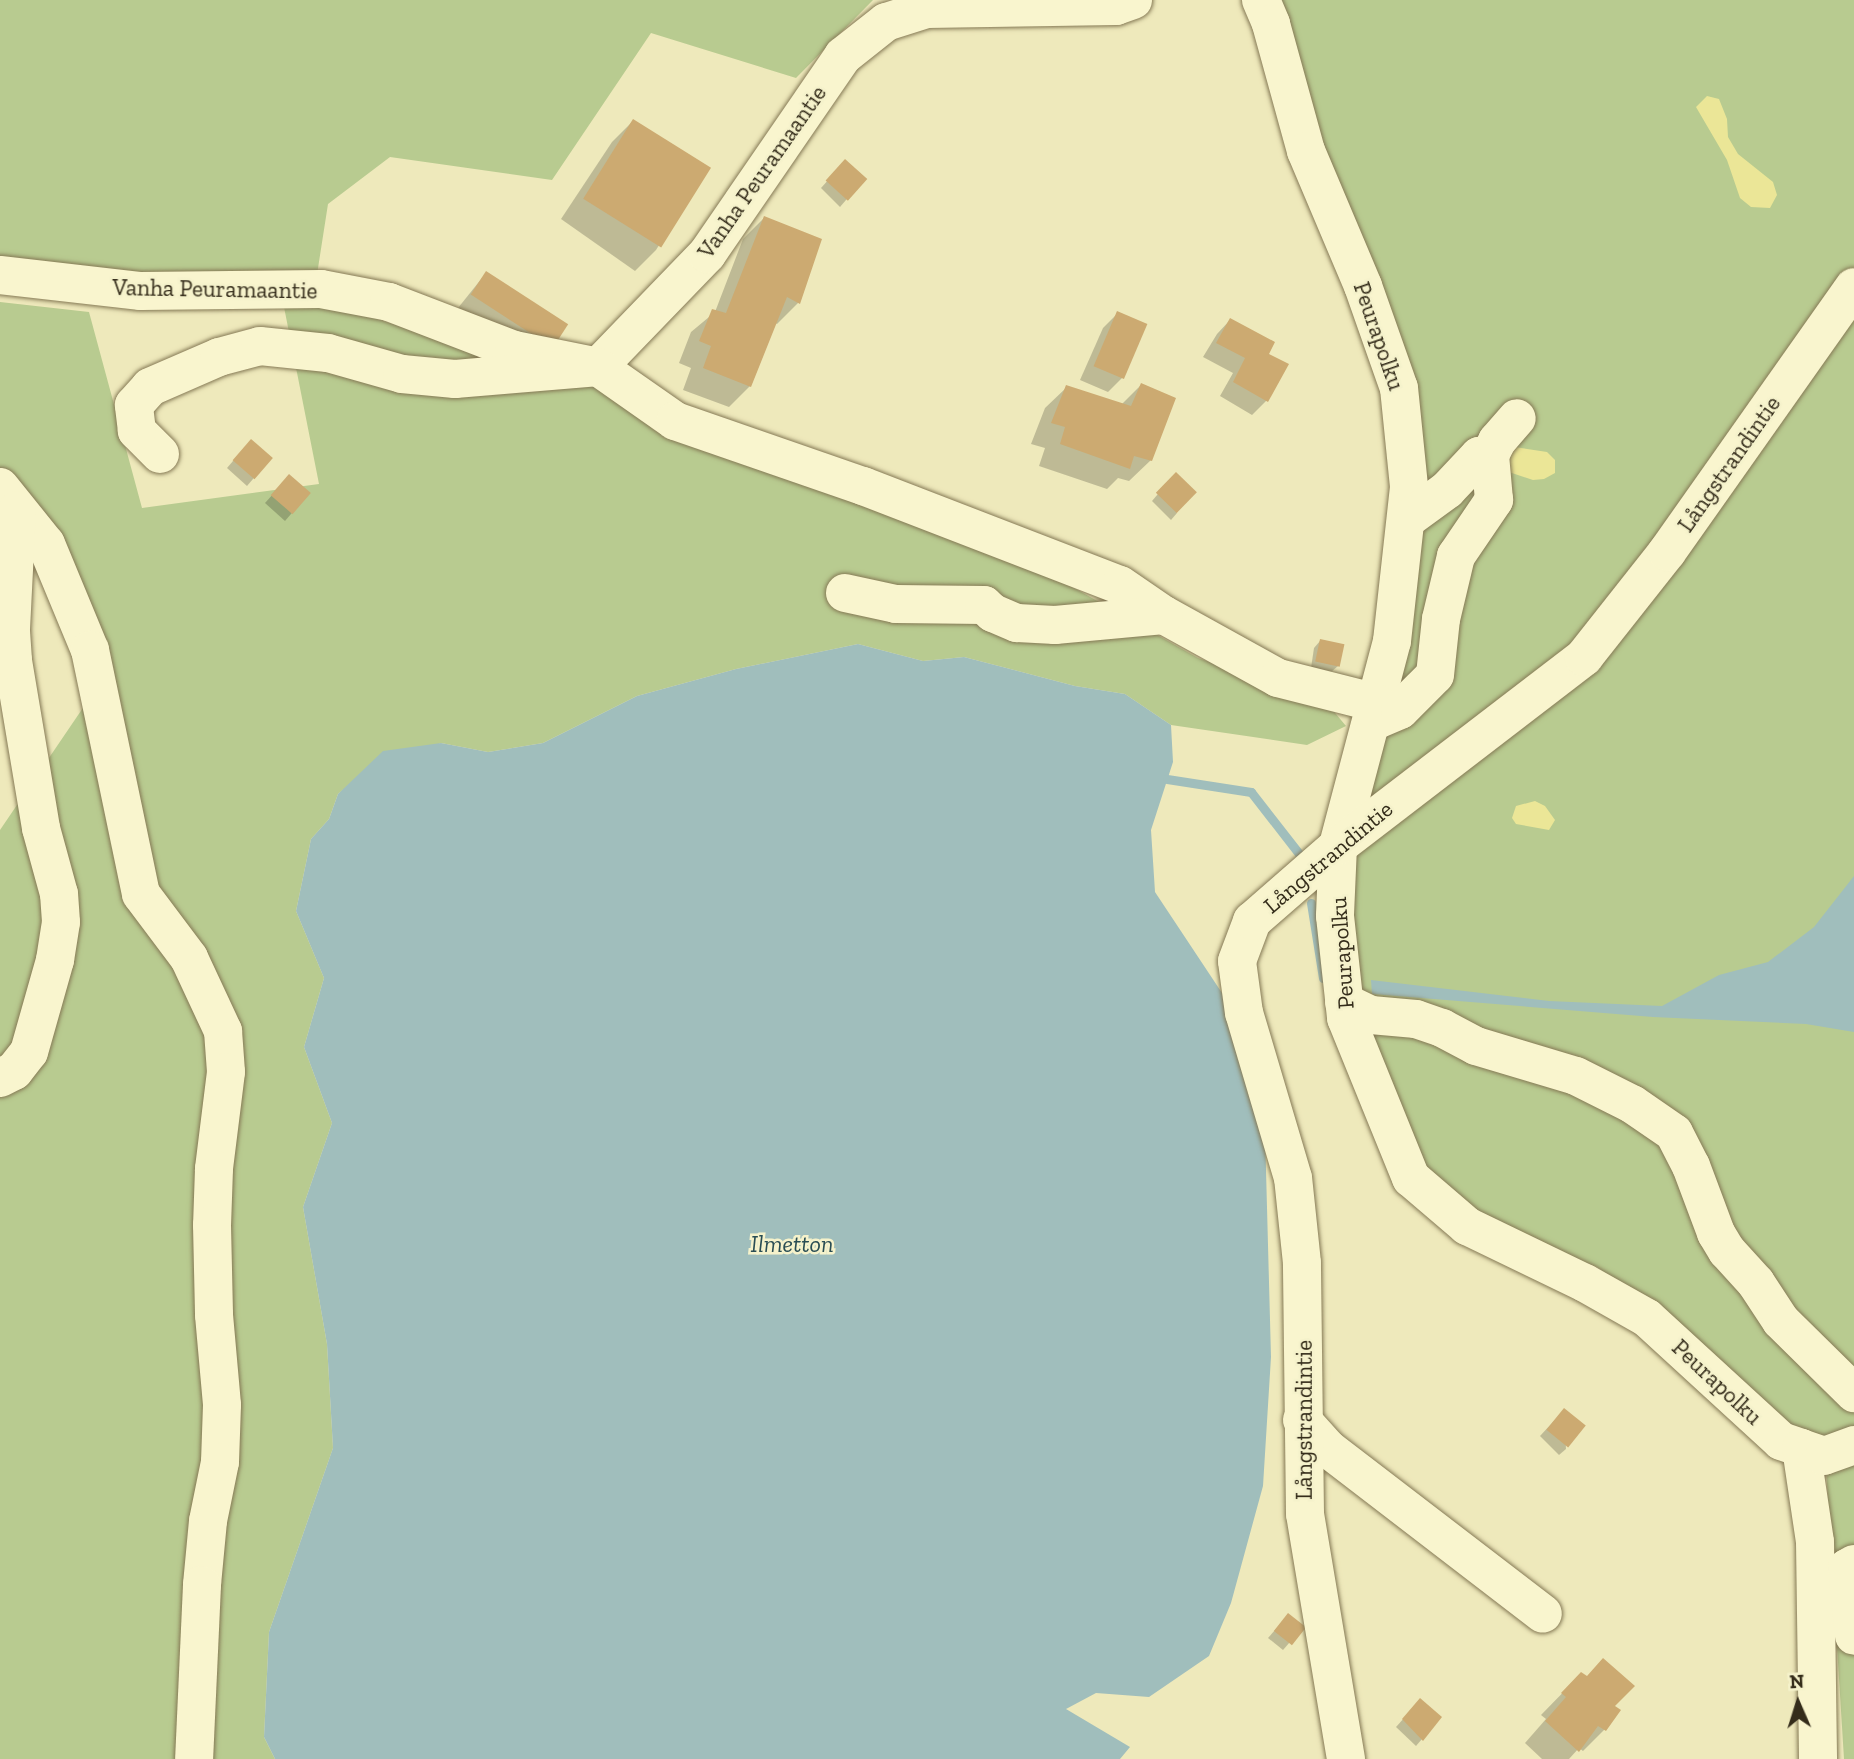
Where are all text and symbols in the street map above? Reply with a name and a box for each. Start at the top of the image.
street label: Vanha Peuramaantie [692,80,832,264]
street label: Vanha Peuramaantie [112,273,318,305]
street label: Peurapolku [1348,278,1410,394]
street label: Långstrandintie [1672,391,1786,537]
street label: Långstrandintie [1258,795,1398,919]
street label: Peurapolku [1324,896,1360,1010]
water label: Ilmetton [750,1230,834,1258]
street label: Peurapolku [1666,1334,1768,1430]
street label: Långstrandintie [1290,1340,1318,1500]
north arrow [1763,1668,1833,1738]
text: N [1789,1670,1805,1693]

